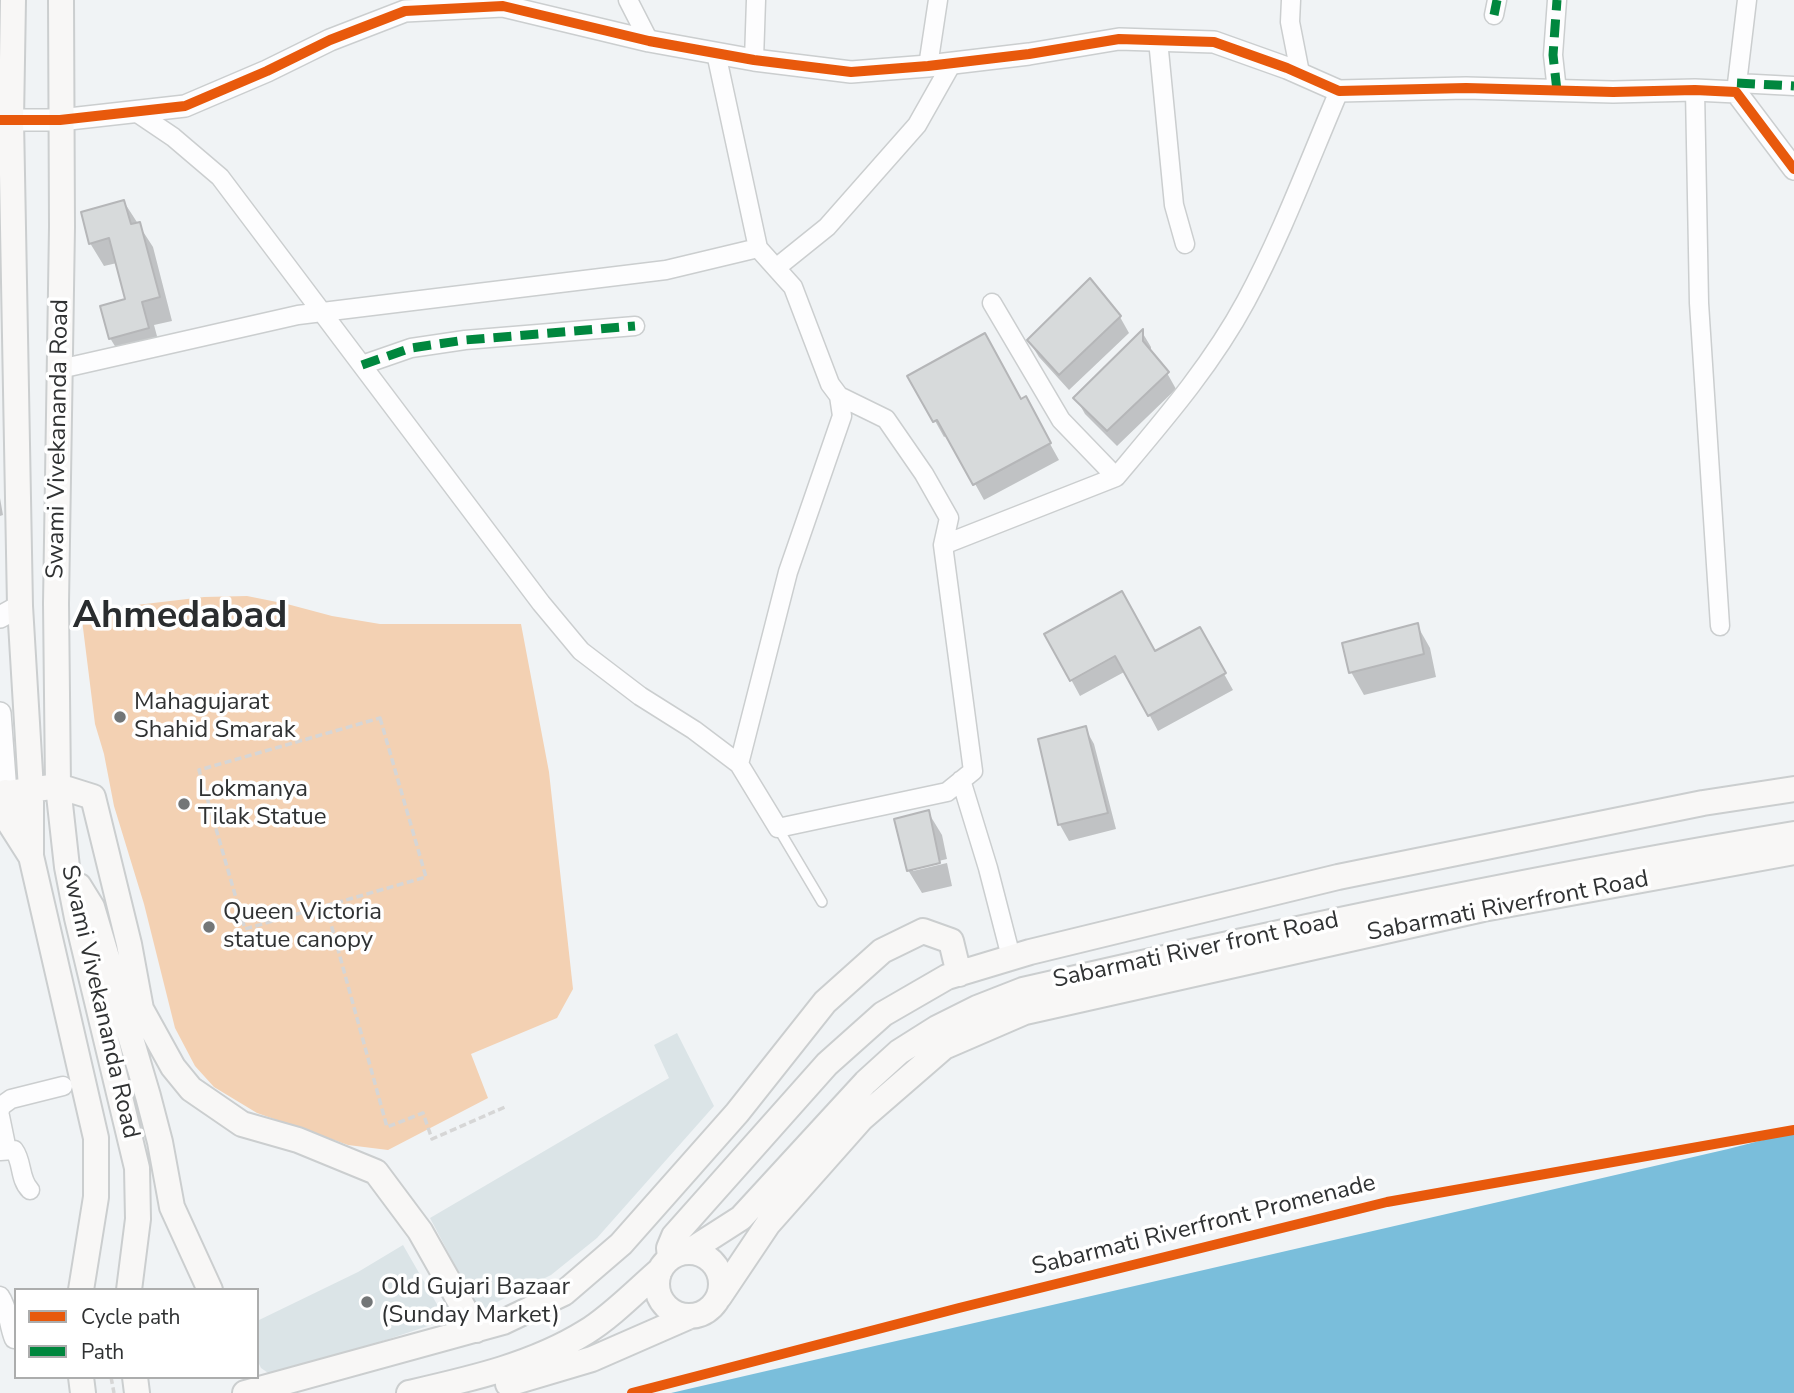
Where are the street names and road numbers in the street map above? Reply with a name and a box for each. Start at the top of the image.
street label: Swami Vivekananda Road [42,299,76,579]
street label: Swami Vivekananda Road [53,862,145,1142]
street label: Sabarmati Riverfront Road [1365,866,1651,948]
street label: Sabarmati River front Road [1051,907,1341,995]
street label: Sabarmati Riverfront Promenade [1029,1169,1379,1283]

